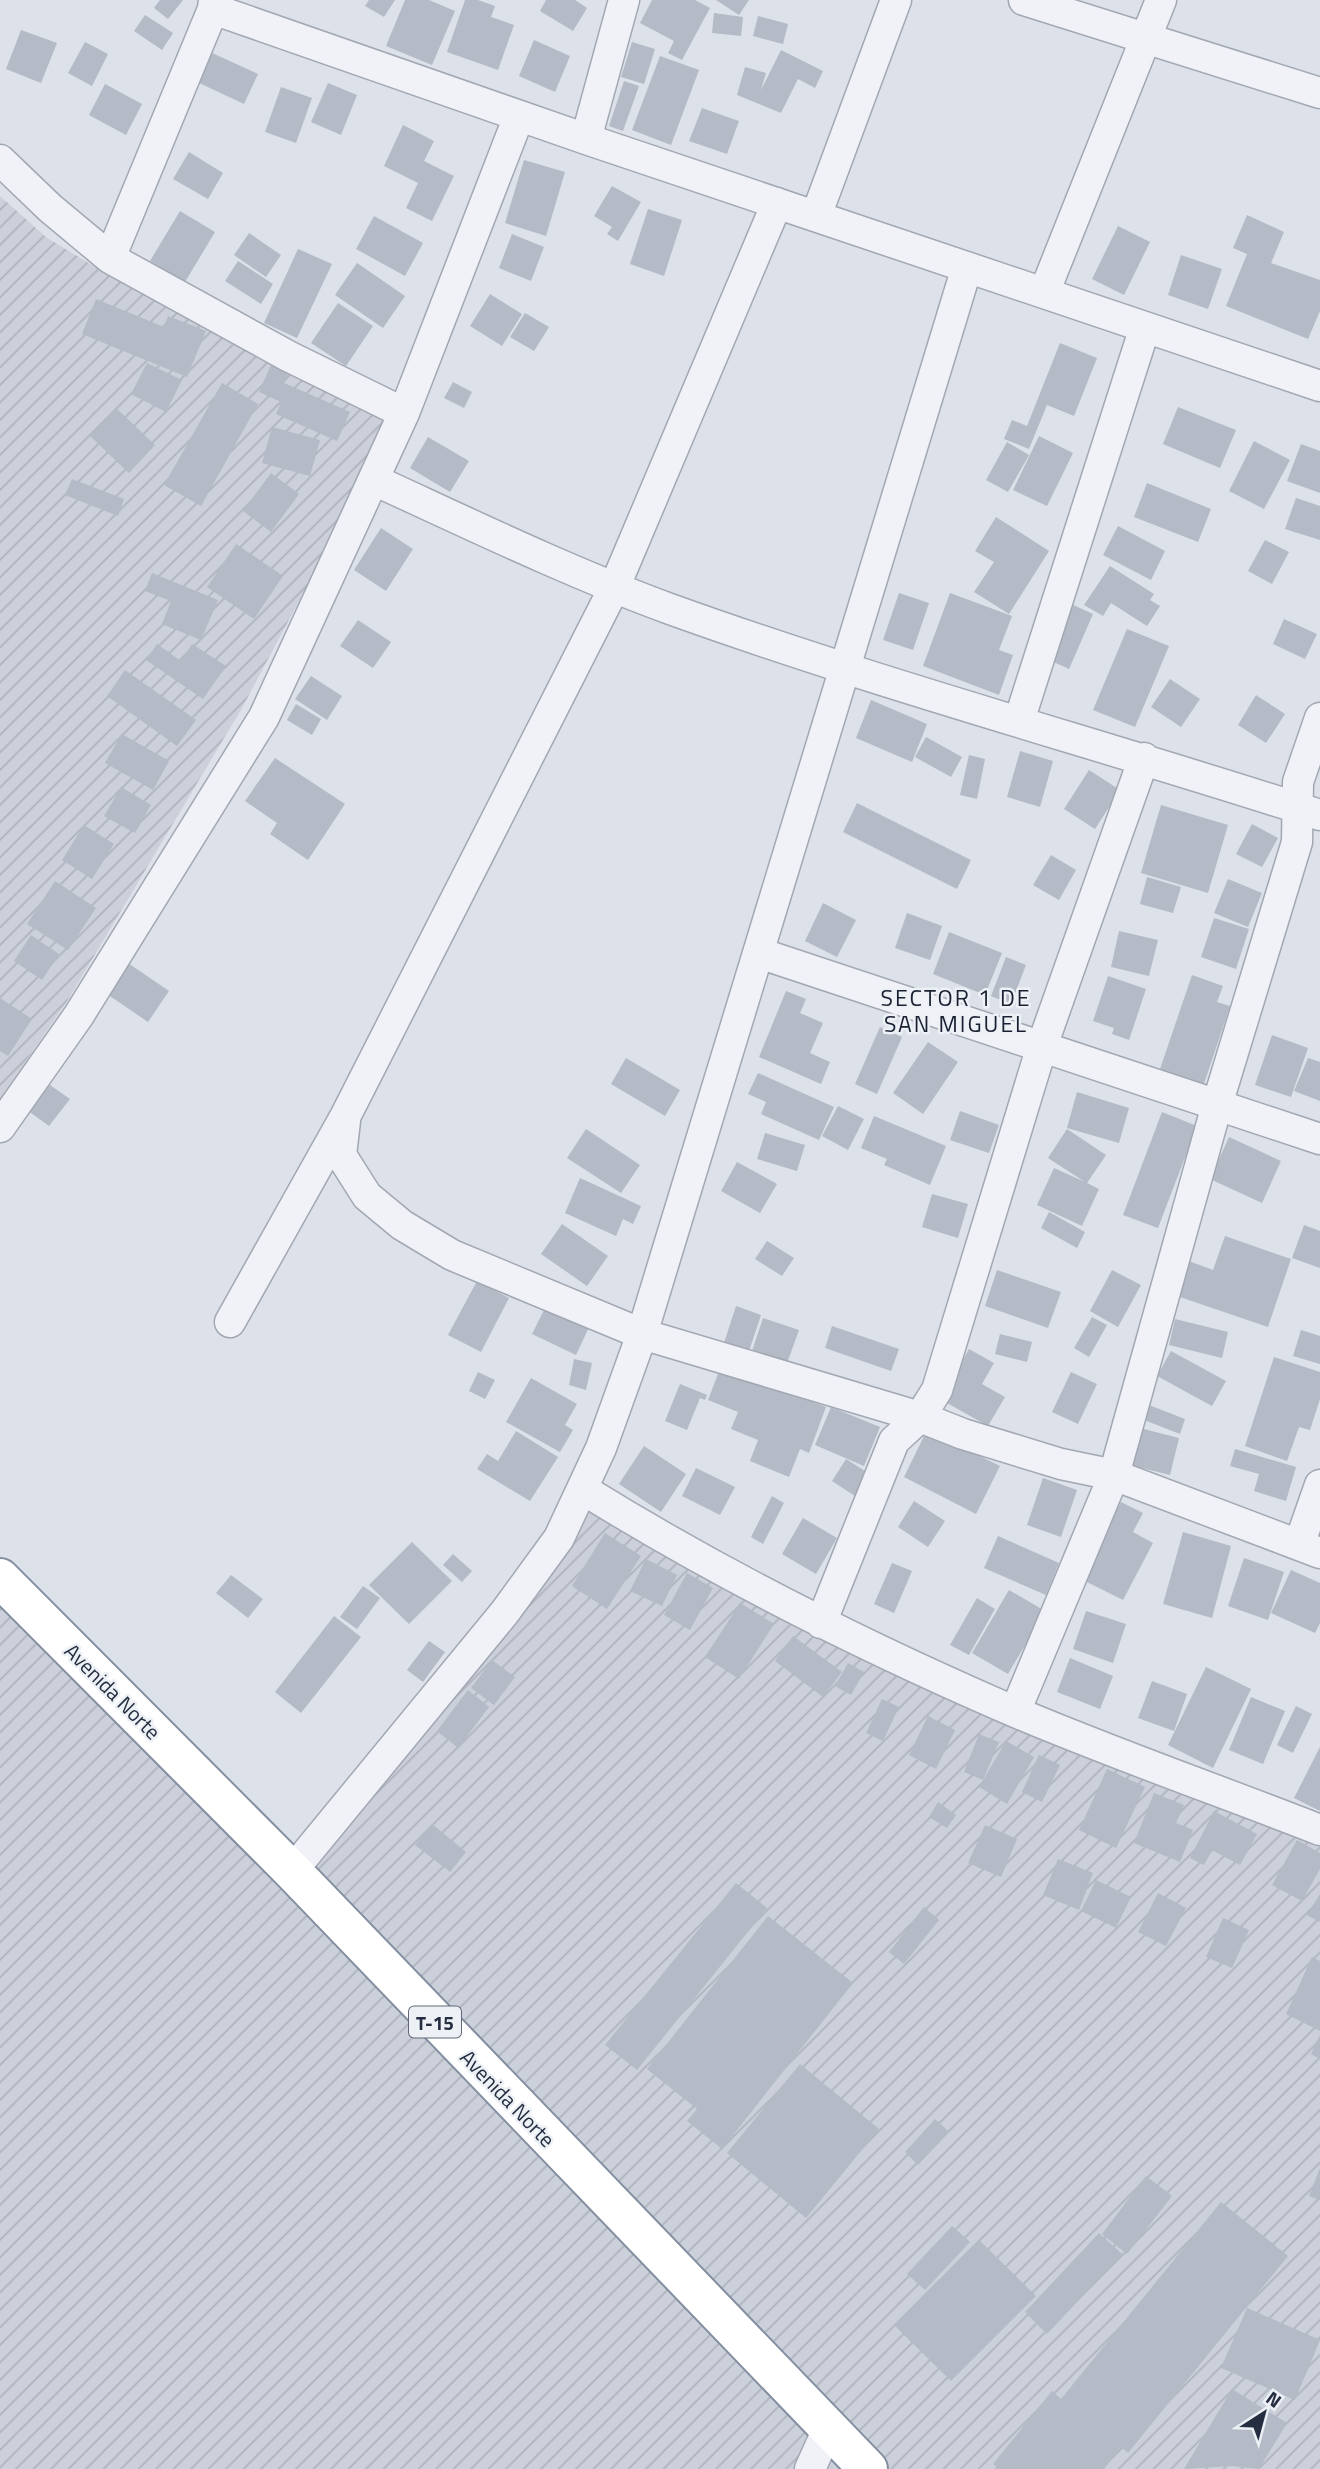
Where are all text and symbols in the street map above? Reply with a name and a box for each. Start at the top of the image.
district label: SECTOR 1 DE SAN MIGUEL [880,980,1032,1041]
street label: Avenida Norte [57,1635,169,1747]
road number: T-15 [409,2006,461,2038]
street label: Avenida Norte [453,2042,563,2154]
north arrow [1229,2378,1299,2448]
text: N [1260,2383,1288,2414]

